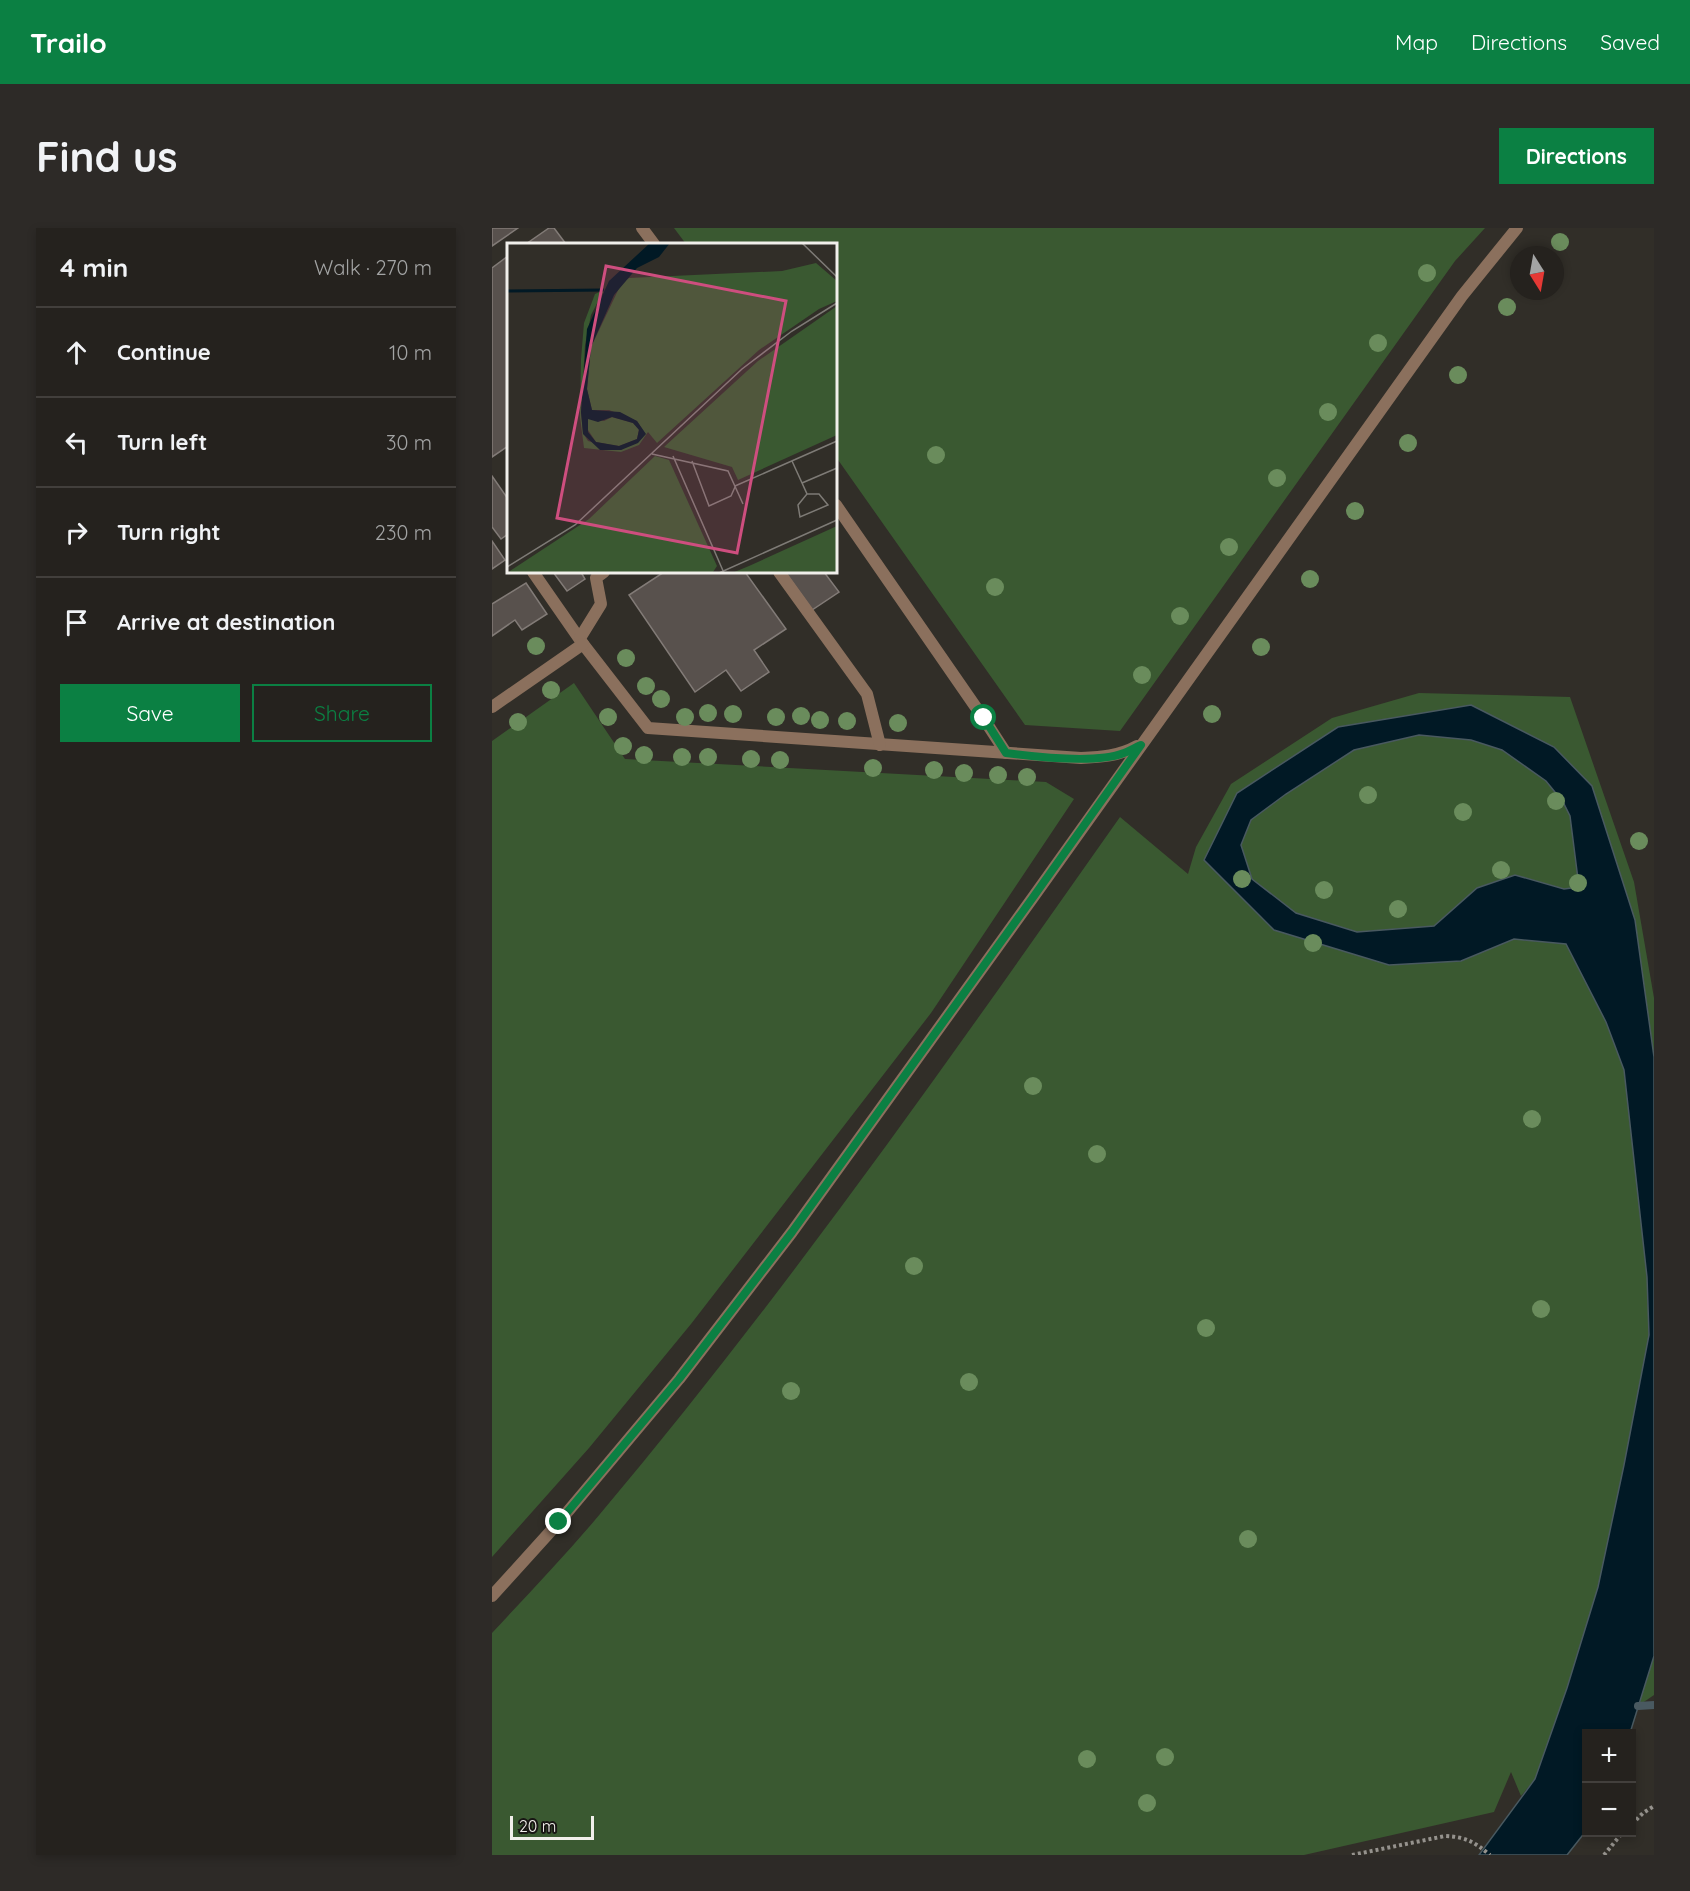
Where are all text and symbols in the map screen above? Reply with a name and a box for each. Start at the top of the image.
text: Trailo [30,25,107,60]
text: Map [1395,29,1438,55]
text: Directions [1471,29,1567,55]
text: Saved [1600,29,1660,55]
button: Directions [1499,128,1654,184]
text: Find us [36,130,178,183]
inset map [507,243,837,573]
north arrow [1510,246,1564,300]
text: 4 min [60,251,128,284]
text: Walk · 270 m [314,255,432,280]
icon: ahead [60,336,93,369]
text: Continue [117,338,211,366]
text: 10 m [389,340,432,365]
icon: left [60,426,93,459]
text: Turn left [117,428,207,456]
text: 30 m [386,430,432,455]
icon: right [60,516,93,549]
text: Turn right [117,518,221,546]
text: 230 m [375,520,432,545]
icon: arrive [60,606,93,639]
text: Arrive at destination [117,608,335,636]
button: Save [60,684,240,742]
button: Share [252,684,432,742]
route start [970,704,996,730]
route end [545,1508,571,1534]
map controls [1582,1729,1636,1837]
button: + [1582,1729,1636,1783]
button: − [1582,1783,1636,1837]
scale bar [510,1813,594,1840]
text: 20 m [519,1816,556,1836]

